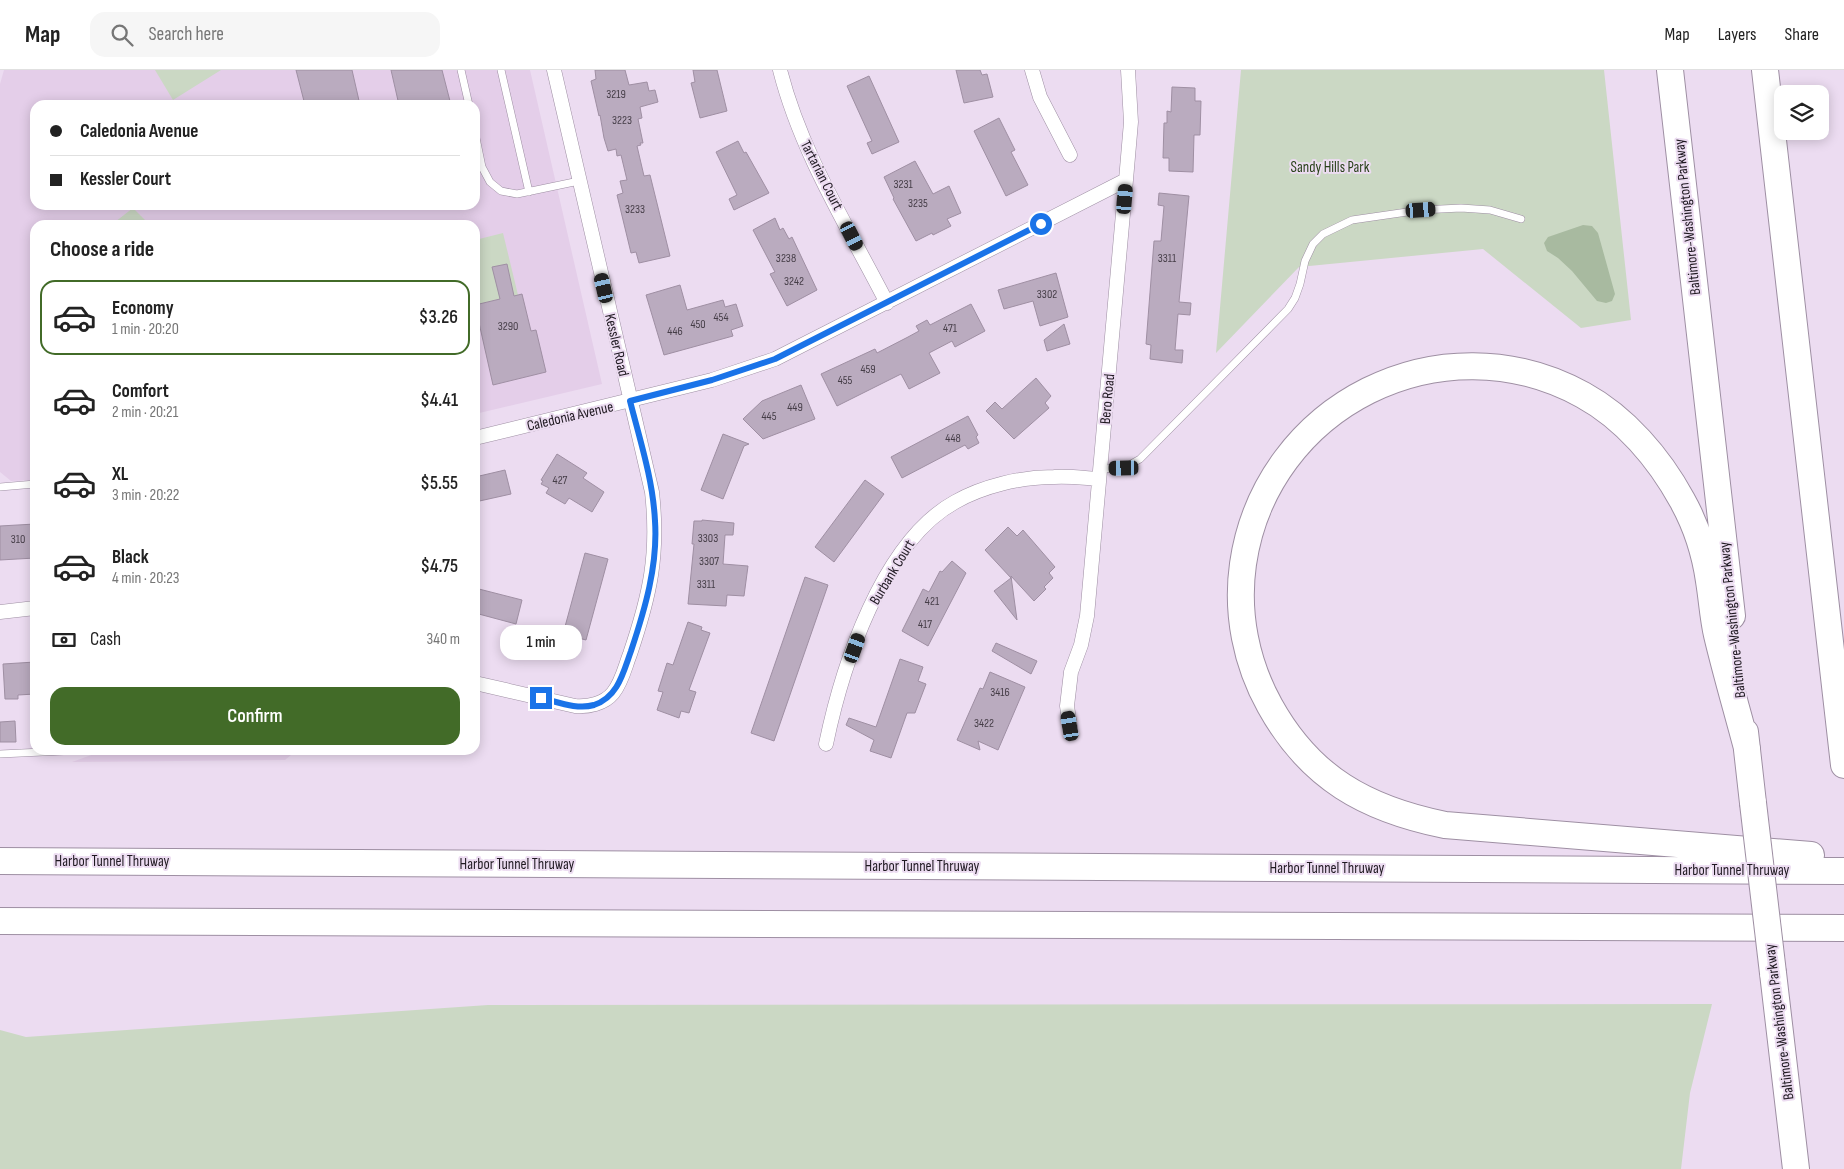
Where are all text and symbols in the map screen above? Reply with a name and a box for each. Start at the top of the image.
search box [90,12,440,57]
text: Map [25,20,60,49]
icon: search [108,21,136,49]
text: Search here [148,23,224,46]
text: Map [1665,24,1690,45]
text: Layers [1718,24,1757,45]
text: Share [1785,24,1819,45]
map controls [1774,85,1829,140]
button: layers [1774,85,1829,140]
house number: 3219 [606,87,626,102]
house number: 3223 [612,113,632,128]
text: Caledonia Avenue [80,120,198,143]
street label: Tartarian Court [796,137,847,214]
street label: Baltimore-Washington Parkway [1670,138,1705,296]
park label: Sandy Hills Park [1291,158,1370,177]
text: Kessler Court [80,168,171,191]
house number: 3231 [893,177,913,192]
car [1116,183,1133,215]
house number: 3235 [908,196,928,211]
car [1405,201,1436,219]
house number: 3233 [625,202,645,217]
route start [1030,213,1052,235]
car [838,219,865,253]
text: Choose a ride [50,236,154,263]
house number: 3238 [776,251,796,266]
house number: 3311 [1158,251,1177,266]
car [593,272,614,304]
house number: 3242 [784,274,804,289]
house number: 3302 [1037,287,1057,302]
icon: car [52,295,97,340]
text: Economy [112,297,174,320]
text: $3.26 [419,306,458,329]
house number: 454 [714,310,728,325]
street label: Kessler Road [600,312,633,378]
house number: 450 [690,317,706,332]
house number: 3290 [498,319,518,334]
text: 1 min · 20:20 [112,320,179,339]
house number: 471 [943,321,958,336]
house number: 446 [667,324,683,339]
house number: 459 [860,362,876,377]
house number: 455 [838,373,853,388]
street label: Bero Road [1096,373,1119,425]
icon: car [52,378,97,423]
text: Comfort [112,380,169,403]
text: $4.41 [420,389,458,412]
street label: Caledonia Avenue [525,397,615,436]
house number: 449 [787,400,803,415]
text: 2 min · 20:21 [112,403,178,422]
house number: 445 [762,409,777,424]
house number: 448 [945,431,961,446]
car [1108,460,1139,476]
icon: car [52,461,97,506]
text: XL [112,463,128,486]
text: $5.55 [420,472,458,495]
house number: 427 [553,473,568,488]
text: 3 min · 20:22 [112,486,179,505]
house number: 3303 [698,531,718,546]
house number: 310 [11,532,25,547]
street label: Burbank Court [866,536,919,608]
street label: Baltimore-Washington Parkway [1715,541,1750,699]
icon: car [52,544,97,589]
text: Black [112,546,149,569]
house number: 3307 [699,554,719,569]
text: $4.75 [420,555,458,578]
text: 4 min · 20:23 [112,569,180,588]
house number: 3311 [697,577,716,592]
house number: 421 [925,594,940,609]
house number: 417 [918,617,932,632]
icon: cash [50,626,78,654]
callout: 1 min [500,626,582,660]
text: Cash [90,628,121,651]
text: 340 m [427,630,460,649]
car [842,631,867,665]
text: 1 min [526,633,556,652]
house number: 3416 [990,685,1010,700]
button: Confirm [50,687,460,745]
route end [530,687,552,709]
car [1060,710,1079,742]
house number: 3422 [974,716,994,731]
street label: Harbor Tunnel Thruway [55,852,170,871]
street label: Harbor Tunnel Thruway [460,855,575,874]
street label: Harbor Tunnel Thruway [865,857,980,876]
street label: Harbor Tunnel Thruway [1270,859,1385,878]
street label: Harbor Tunnel Thruway [1675,861,1790,880]
street label: Baltimore-Washington Parkway [1760,943,1798,1101]

